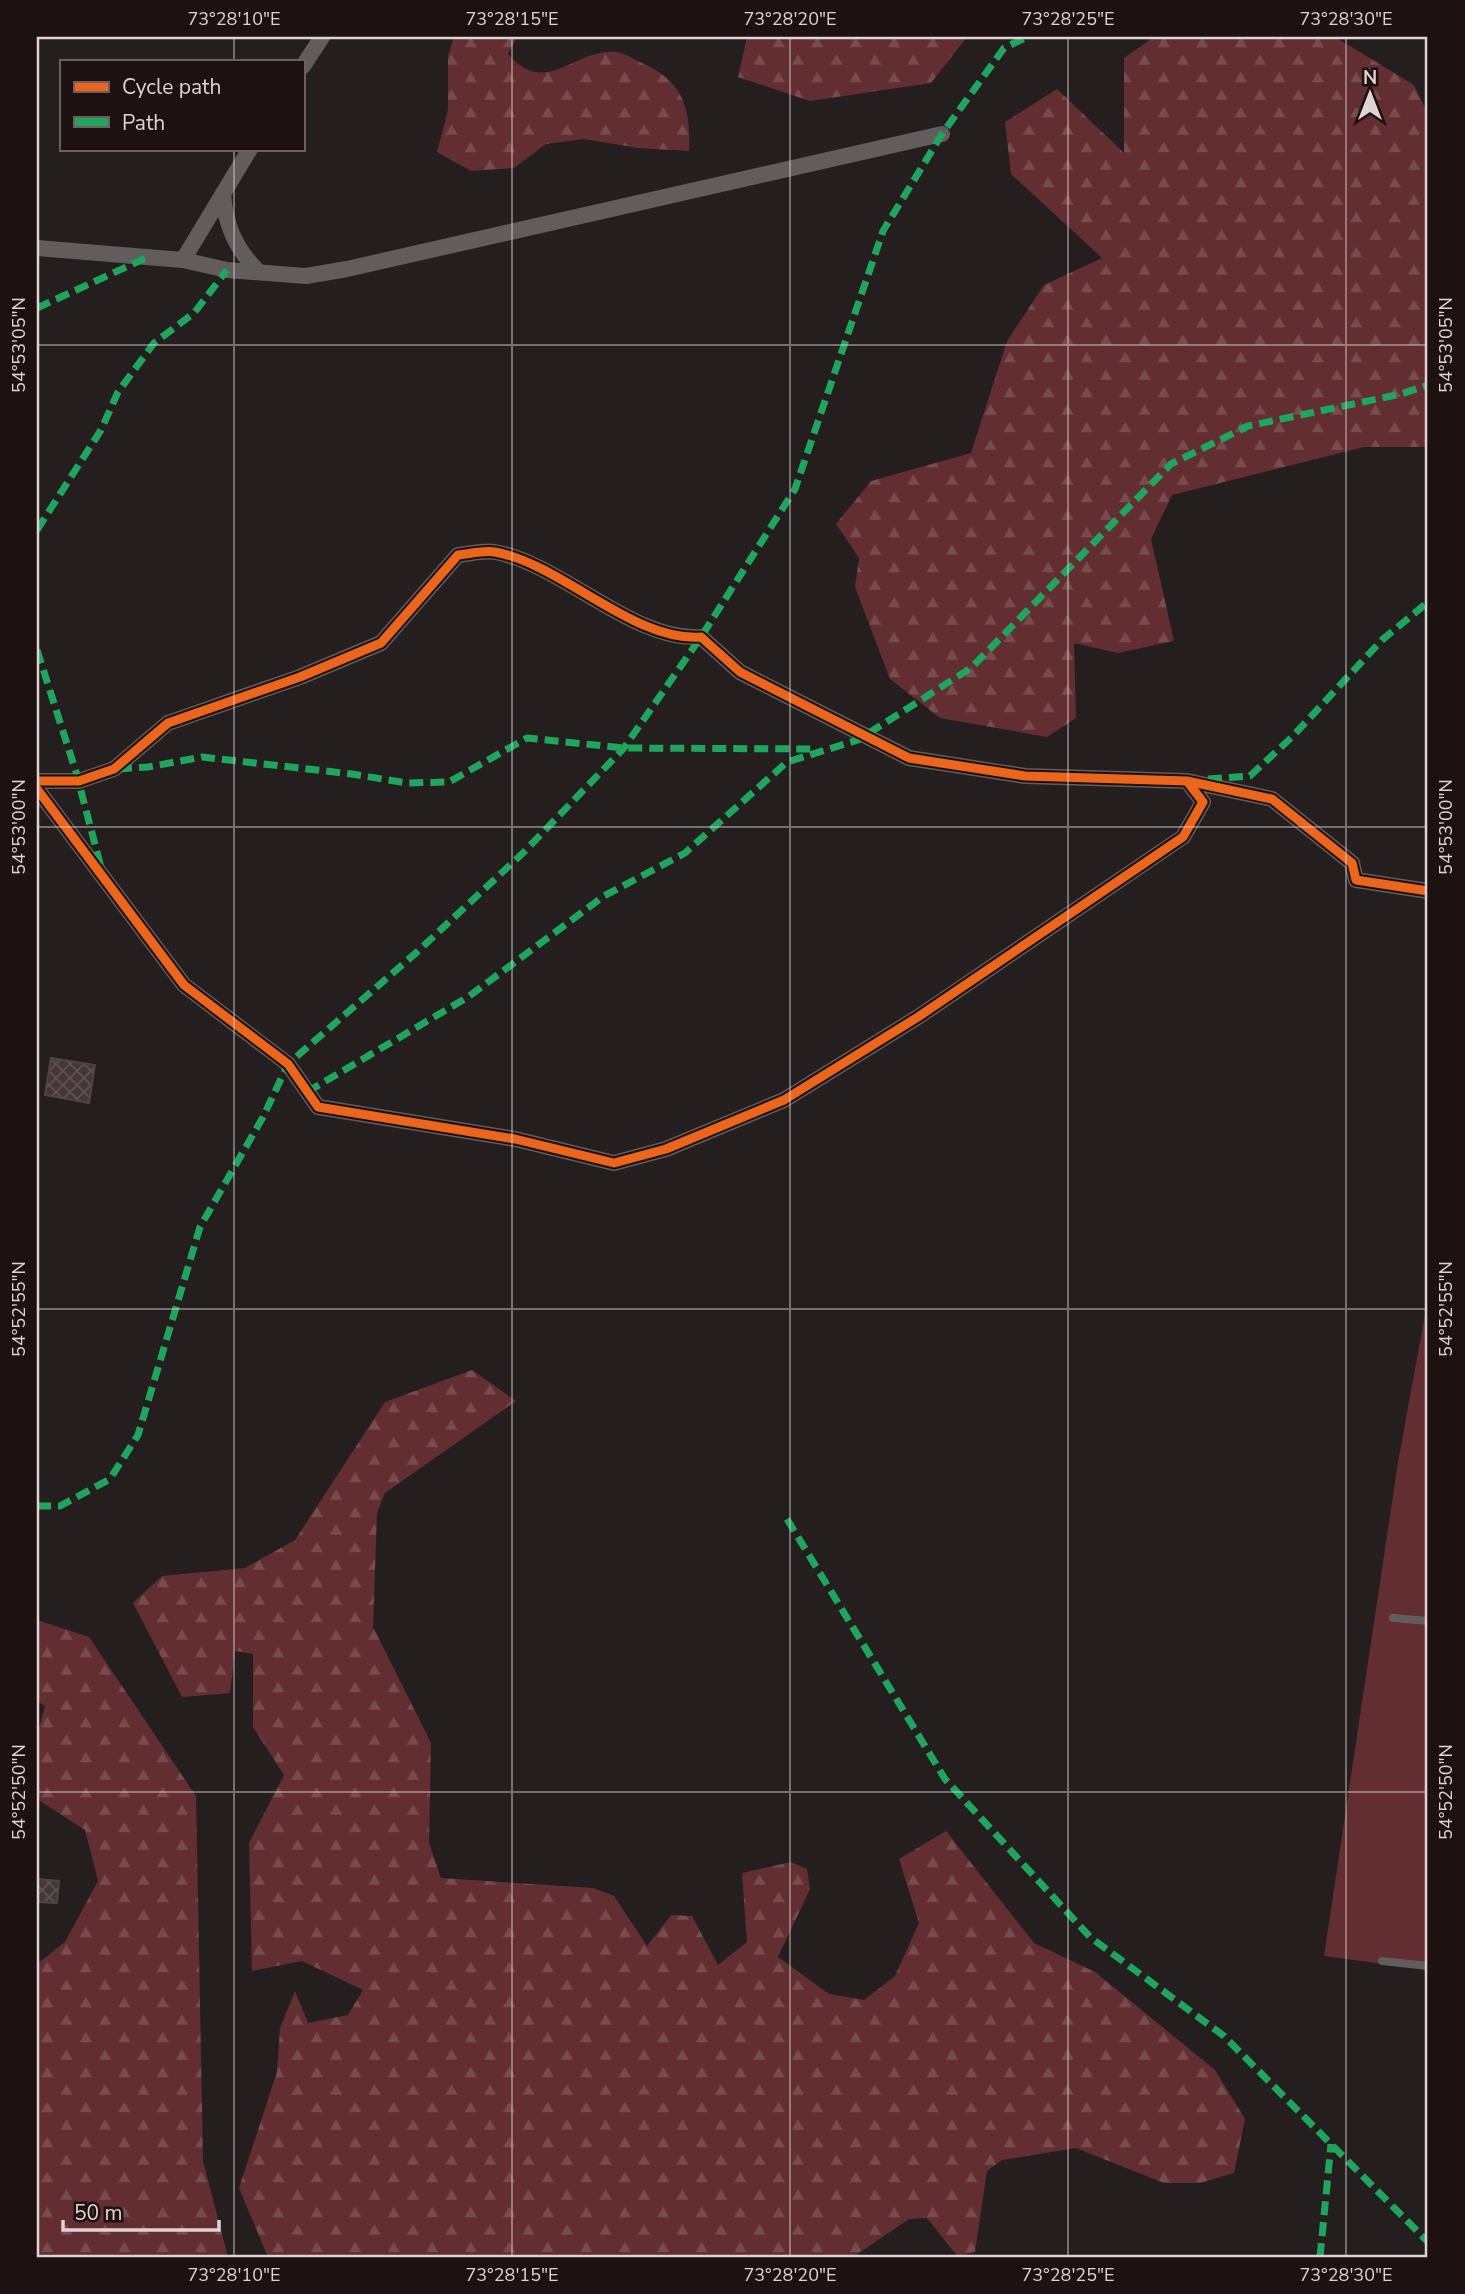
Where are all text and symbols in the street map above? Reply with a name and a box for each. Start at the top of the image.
text: 73°28'10"E [188,7,281,31]
text: 73°28'15"E [466,7,559,31]
text: 73°28'20"E [744,7,837,31]
text: 73°28'25"E [1022,7,1115,31]
text: 73°28'30"E [1300,7,1393,31]
legend [60,60,304,150]
north arrow [1336,60,1406,130]
text: N [1363,65,1377,91]
text: Cycle path [122,73,221,101]
text: Path [122,109,165,137]
text: 54°53'05"N [7,297,31,393]
text: 54°53'05"N [1434,297,1458,393]
text: 54°53'00"N [7,779,31,875]
text: 54°53'00"N [1434,779,1458,875]
text: 54°52'55"N [7,1261,31,1357]
text: 54°52'55"N [1434,1261,1458,1357]
text: 54°52'50"N [7,1744,31,1840]
text: 54°52'50"N [1434,1744,1458,1840]
scale bar [63,2189,219,2233]
text: 50 m [74,2199,123,2227]
text: 73°28'10"E [188,2263,281,2287]
text: 73°28'15"E [466,2263,559,2287]
text: 73°28'20"E [744,2263,837,2287]
text: 73°28'25"E [1022,2263,1115,2287]
text: 73°28'30"E [1300,2263,1393,2287]

